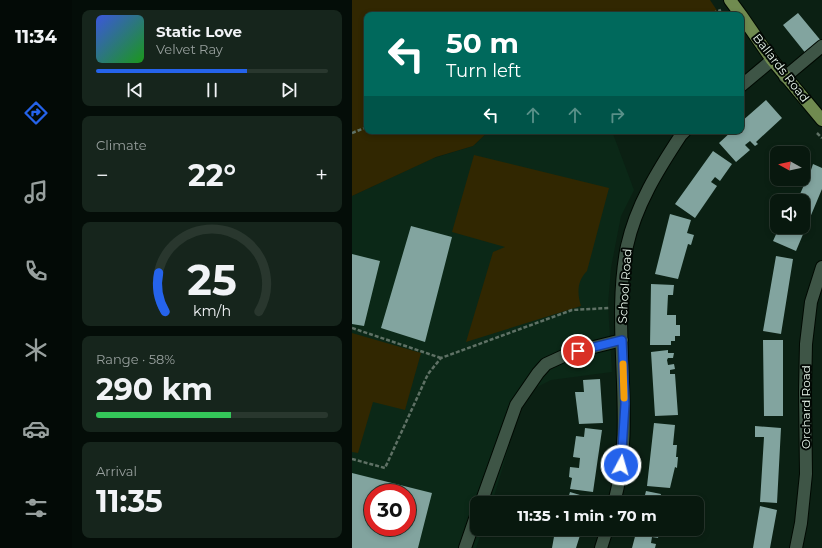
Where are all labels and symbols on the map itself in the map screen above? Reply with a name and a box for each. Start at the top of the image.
street label: Ballards Road [750,30,813,105]
north arrow [770,146,810,186]
street label: School Road [614,248,635,324]
pin [561,334,595,368]
street label: Orchard Road [798,365,813,449]
position arrow [600,444,642,486]
speed limit sign: 30 [364,484,416,536]

